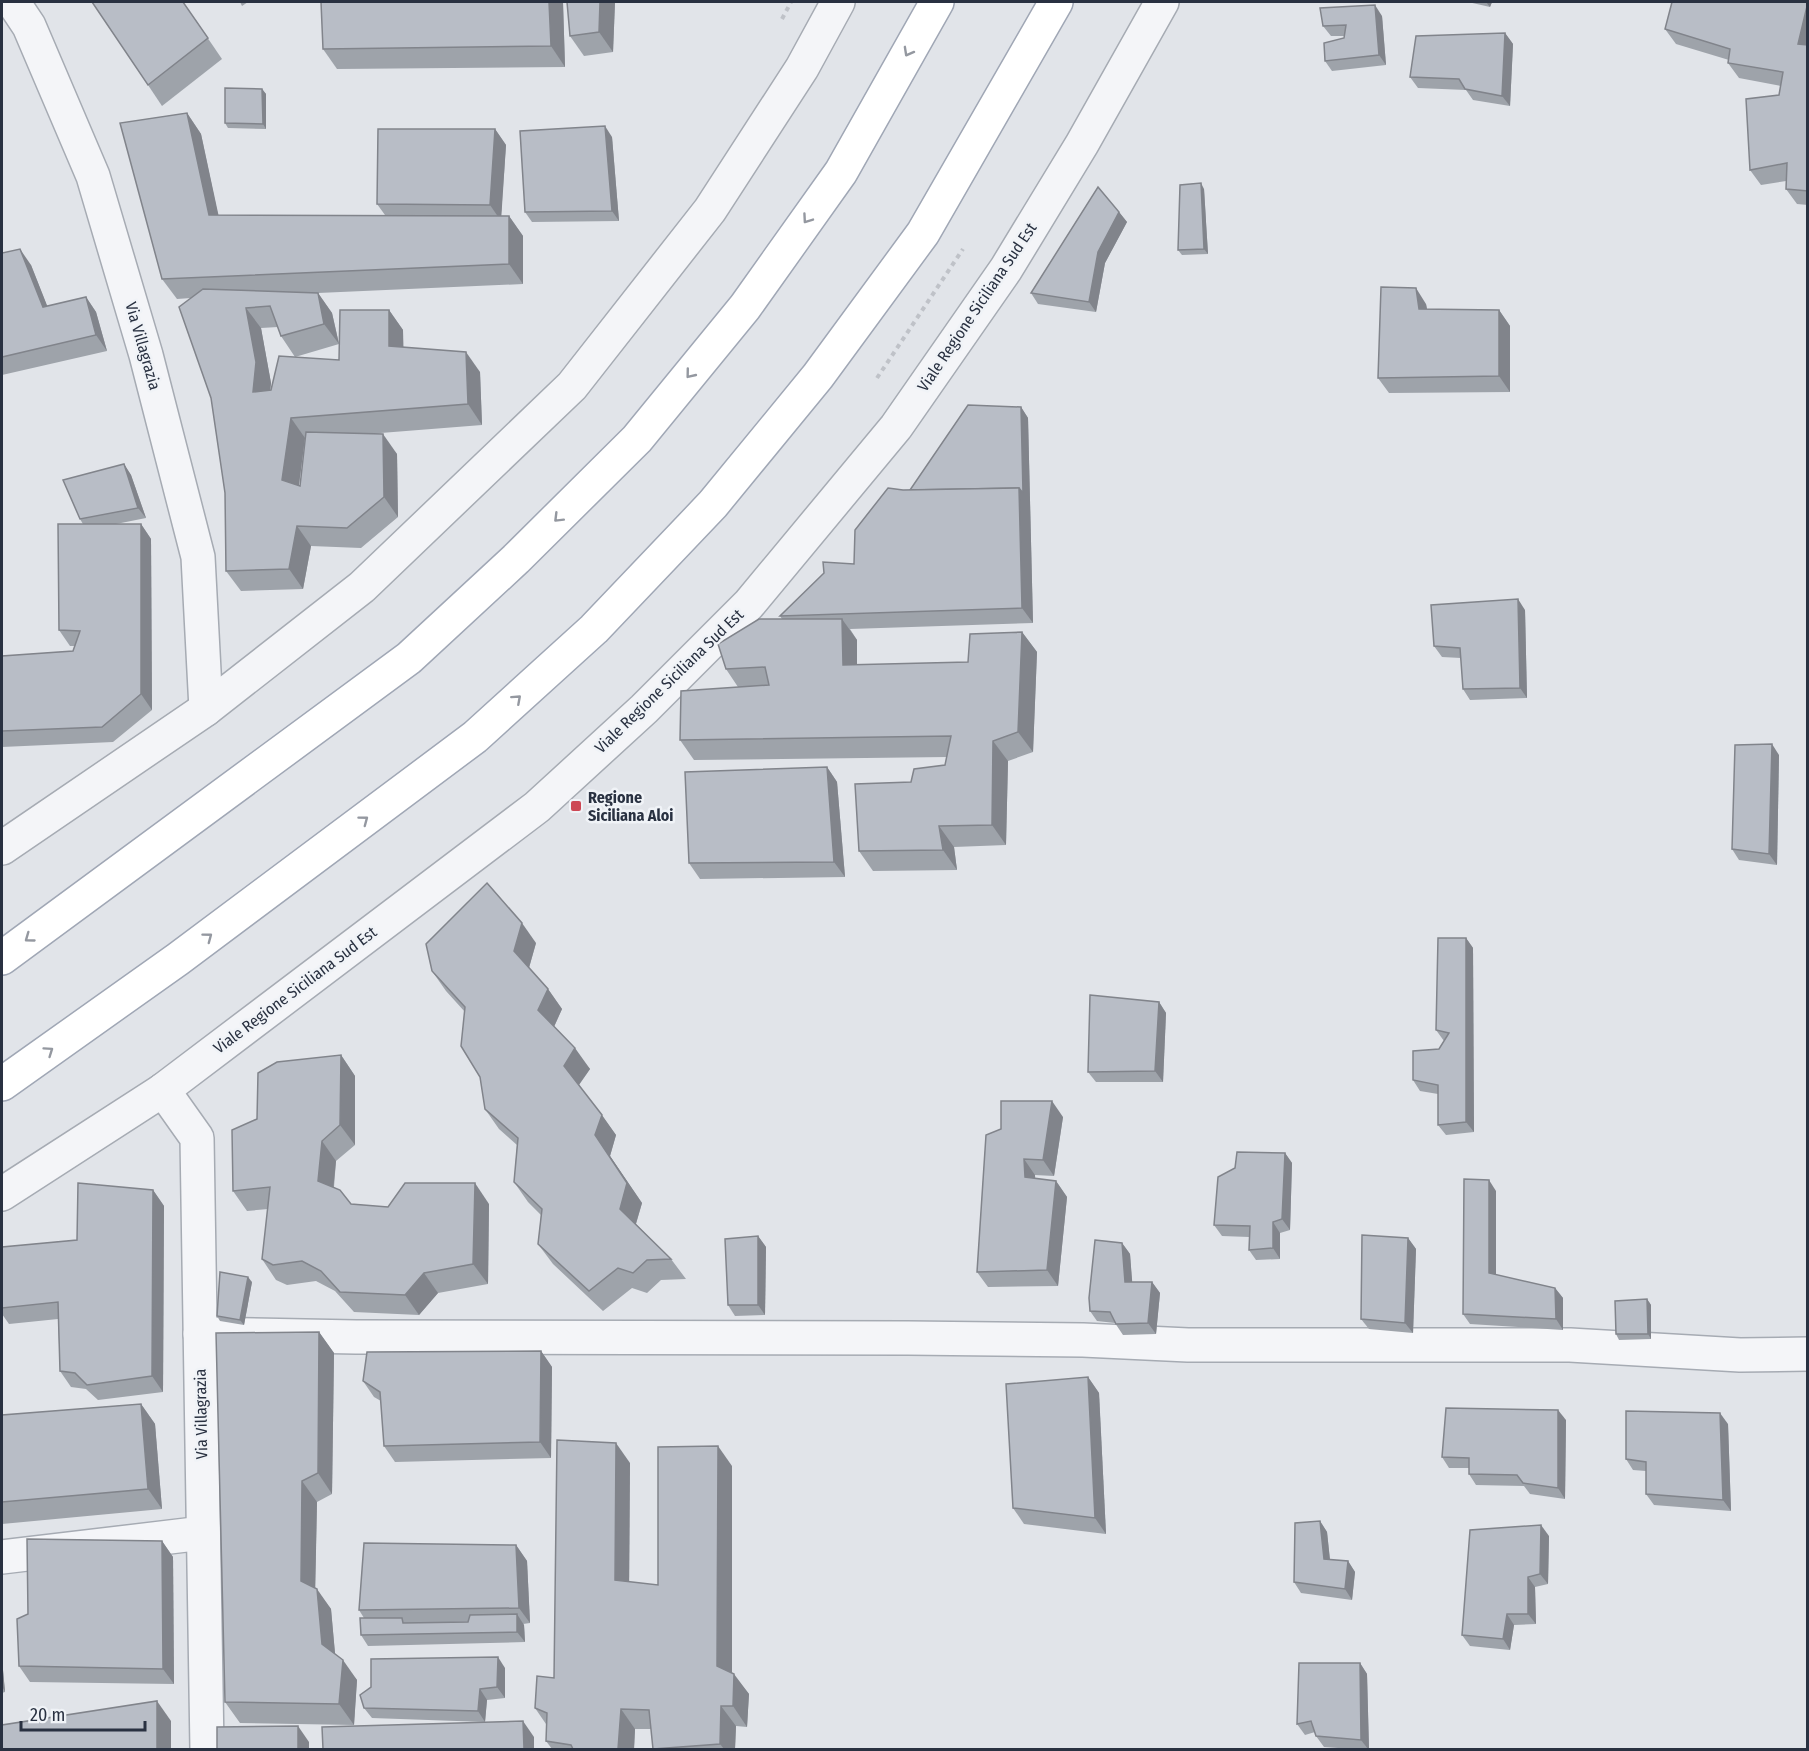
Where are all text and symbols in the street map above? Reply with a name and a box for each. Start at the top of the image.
one-way arrow [904,46,916,57]
one-way arrow [804,212,815,223]
street label: Viale Regione Siciliana Sud Est [913,218,1041,395]
street label: Via Villagrazia [121,300,165,392]
one-way arrow [686,368,697,379]
one-way arrow [554,510,565,521]
street label: Viale Regione Siciliana Sud Est [591,604,748,757]
one-way arrow [510,695,520,706]
place label: Regione Siciliana Aloi [588,788,673,825]
marker: Regione Siciliana Aloi [569,799,583,813]
one-way arrow [357,816,368,827]
street label: Viale Regione Siciliana Sud Est [210,922,381,1058]
one-way arrow [25,931,36,942]
one-way arrow [201,933,212,944]
one-way arrow [43,1047,54,1058]
street label: Via Villagrazia [191,1368,211,1459]
scale bar [21,1694,146,1732]
text: 20 m [30,1704,65,1726]

